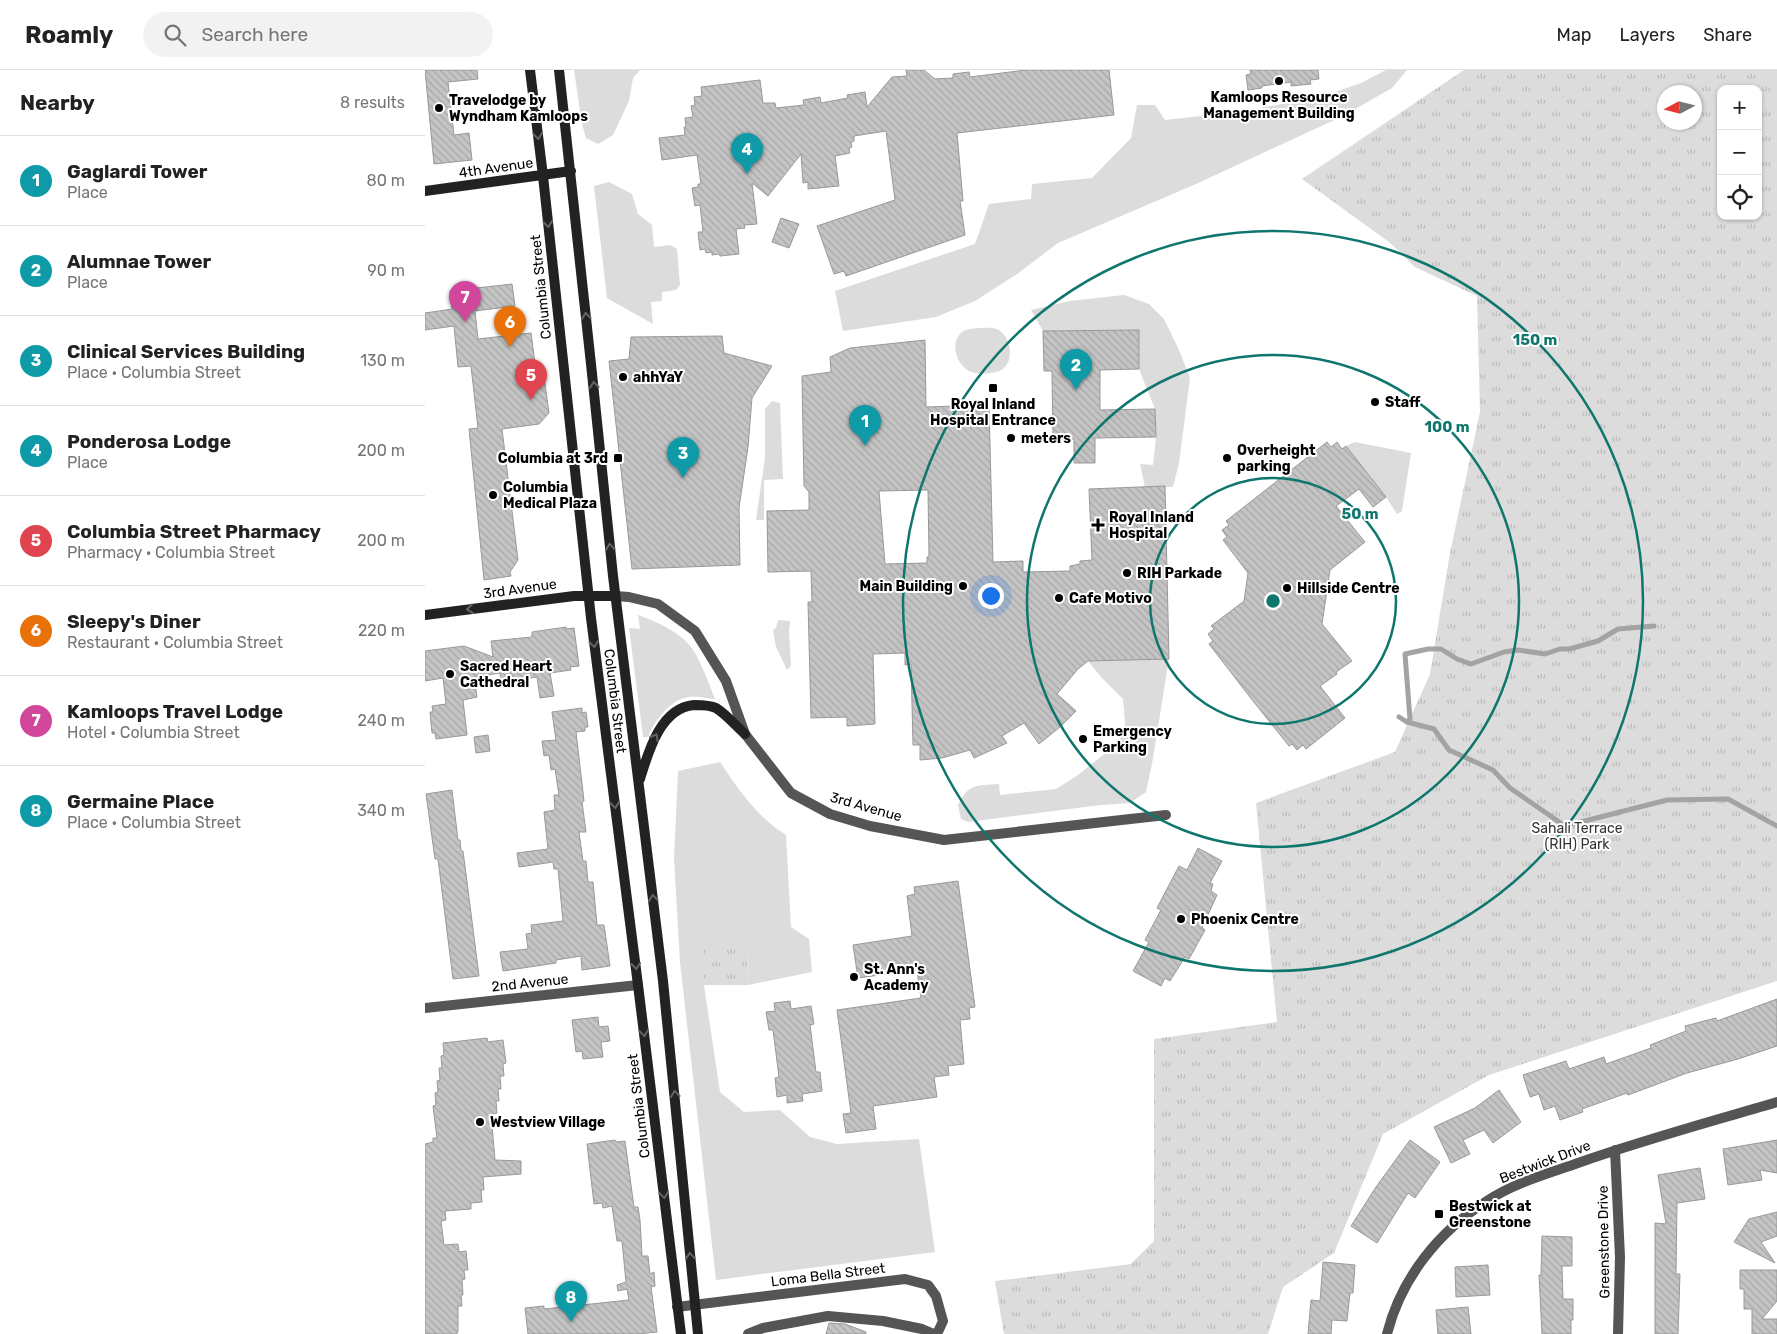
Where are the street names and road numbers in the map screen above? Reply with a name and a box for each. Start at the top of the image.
street label: 4th Avenue [458,154,534,182]
street label: Columbia Street [527,233,555,340]
street label: 3rd Avenue [482,575,558,603]
street label: Columbia Street [600,648,630,755]
street label: 3rd Avenue [828,789,904,825]
street label: 2nd Avenue [491,970,569,995]
street label: Columbia Street [624,1052,654,1159]
street label: Bestwick Drive [1497,1137,1593,1187]
street label: Greenstone Drive [1595,1185,1613,1299]
street label: Loma Bella Street [770,1259,887,1290]

